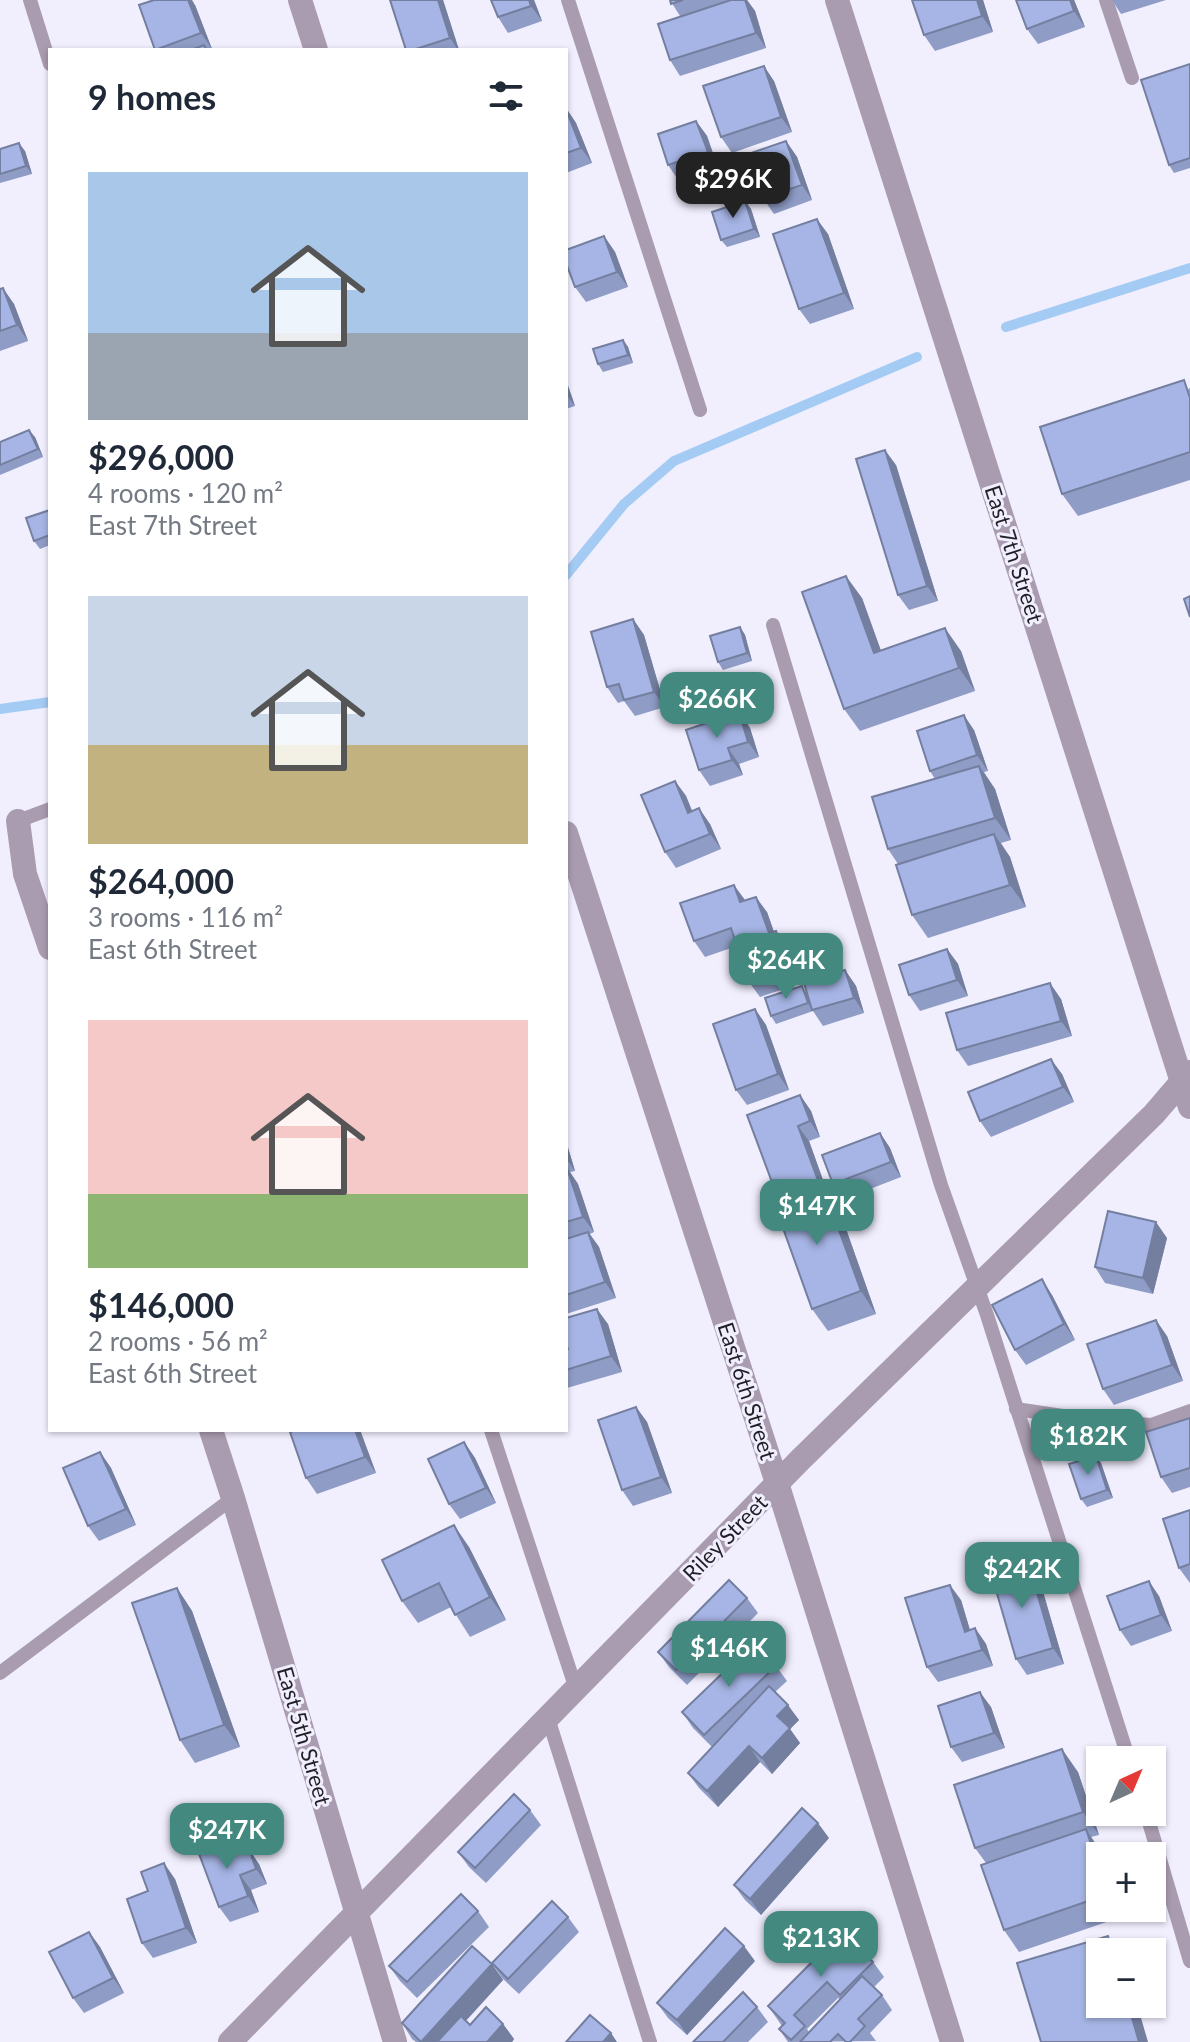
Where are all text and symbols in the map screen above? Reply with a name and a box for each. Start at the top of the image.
icon: filters [484,74,528,118]
text: 9 homes [88,76,216,117]
pin: $296K [677,152,789,220]
text: $296K [694,162,772,194]
icon: home [236,224,380,368]
text: $296,000 [88,436,234,477]
text: 4 rooms · 120 m² [88,477,283,509]
street label: East 7th Street [980,482,1049,626]
text: East 7th Street [88,509,257,541]
icon: home [236,648,380,792]
pin: $266K [661,672,773,740]
text: $266K [678,682,756,714]
text: $264,000 [88,860,234,901]
text: 3 rooms · 116 m² [88,901,283,933]
text: East 6th Street [88,933,257,965]
pin: $264K [730,933,842,1001]
text: $264K [747,943,825,975]
icon: home [236,1072,380,1216]
pin: $147K [761,1179,873,1247]
text: $147K [778,1189,856,1221]
text: $146,000 [88,1284,234,1325]
street label: East 6th Street [713,1319,782,1463]
text: 2 rooms · 56 m² [88,1325,268,1357]
text: East 6th Street [88,1357,257,1389]
pin: $182K [1032,1409,1144,1477]
text: $182K [1049,1419,1127,1451]
street label: Riley Street [677,1489,773,1587]
pin: $242K [966,1542,1078,1610]
text: $242K [983,1552,1061,1584]
pin: $146K [673,1621,785,1689]
text: $146K [690,1631,768,1663]
street label: East 5th Street [272,1663,337,1808]
north arrow [1086,1746,1166,1826]
map controls [1086,1746,1166,2018]
pin: $247K [171,1803,283,1871]
text: $247K [188,1813,266,1845]
button: + [1086,1842,1166,1922]
pin: $213K [765,1911,877,1979]
text: $213K [782,1921,860,1953]
button: − [1086,1938,1166,2018]

